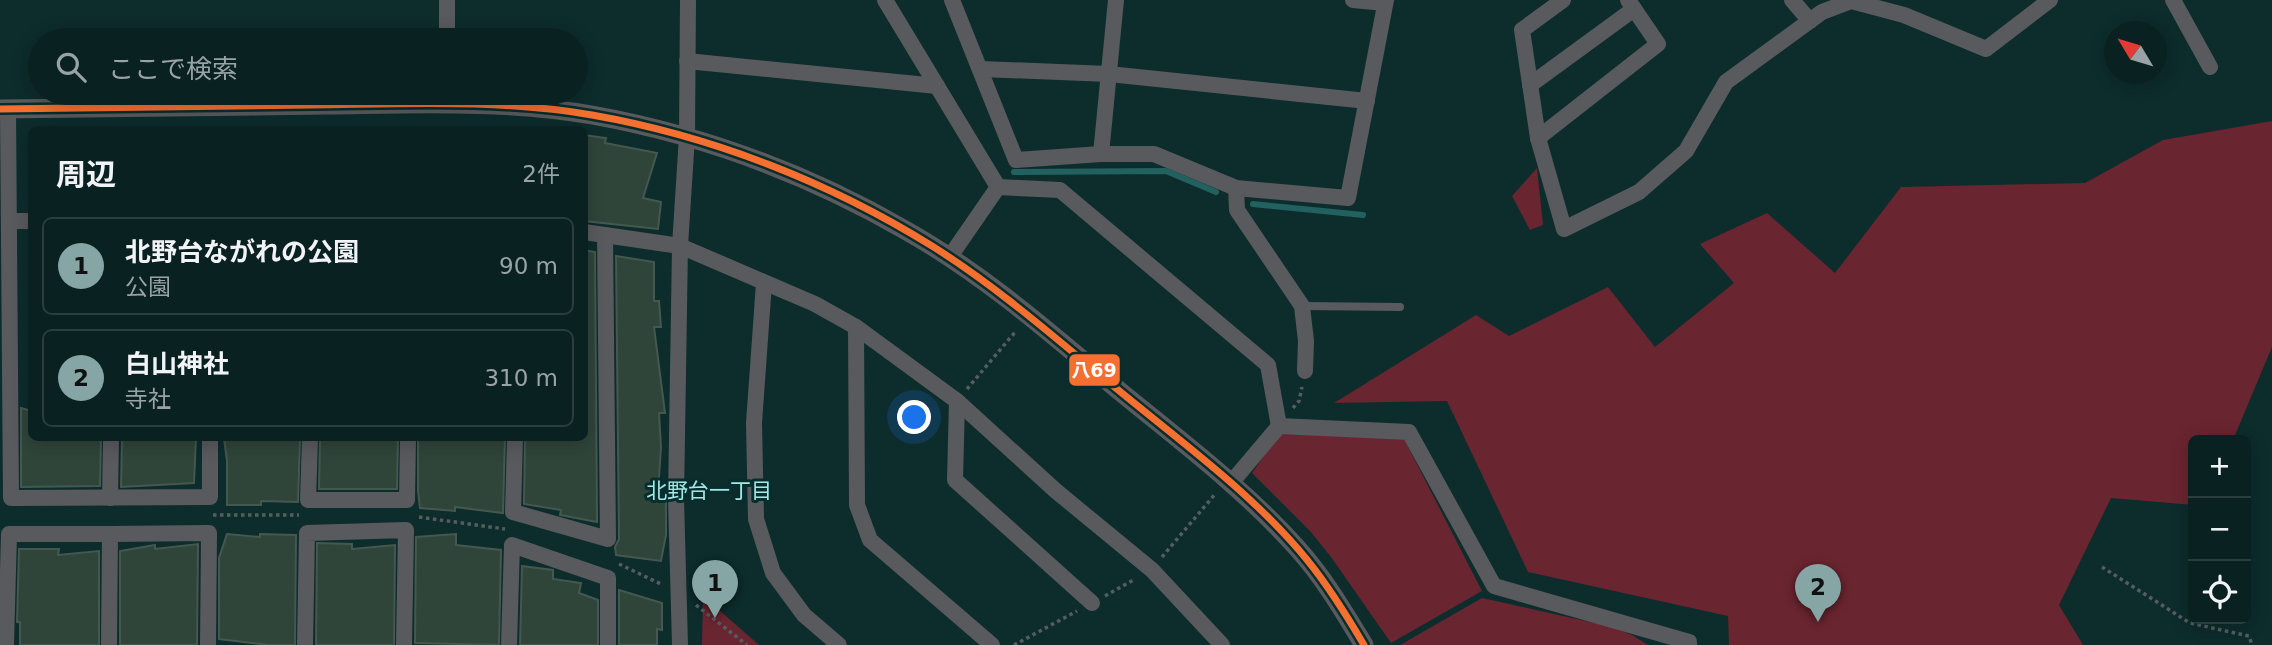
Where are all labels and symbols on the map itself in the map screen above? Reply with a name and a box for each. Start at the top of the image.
north arrow [2104,21,2167,84]
line badge: 八69 [1068,353,1121,387]
text: 八69 [1071,359,1117,381]
your location [897,400,931,434]
district label: 北野台一丁目 [646,479,772,503]
pin: 1 [692,560,738,618]
pin: 2 [1795,564,1841,622]

